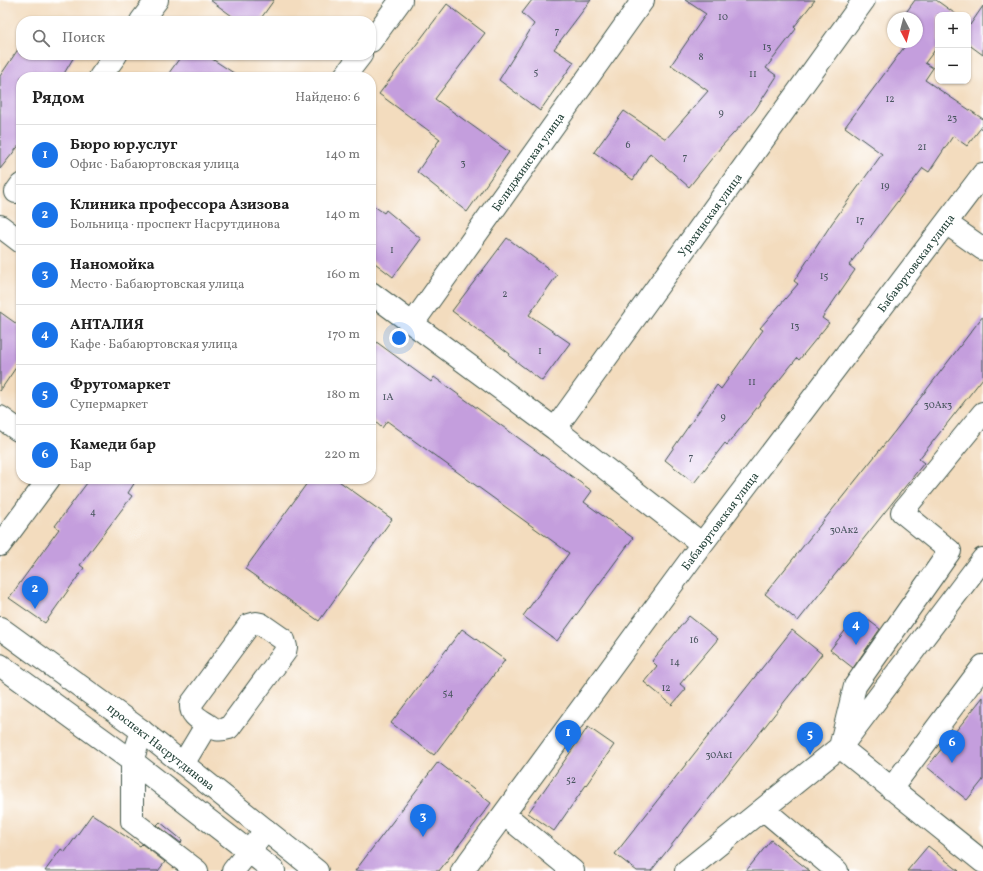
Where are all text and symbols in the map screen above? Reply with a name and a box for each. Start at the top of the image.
house number: 10 [718,10,728,24]
north arrow [887,12,923,48]
map controls [935,12,971,84]
button: + [935,12,971,48]
search box [16,16,376,60]
house number: 7 [555,24,560,38]
icon: search [30,27,52,49]
text: Поиск [62,28,105,49]
house number: 13 [762,40,772,54]
button: − [935,48,971,84]
house number: 8 [698,50,704,64]
house number: 5 [534,65,539,79]
house number: 11 [749,67,757,81]
text: Рядом [32,87,85,110]
text: Найдено: 6 [295,89,360,107]
house number: 12 [885,92,895,106]
house number: 9 [718,106,724,120]
street label: Белиджинская улица [489,110,569,215]
house number: 23 [947,111,957,125]
text: Бюро юр.услуг [70,135,177,156]
house number: 6 [625,138,631,152]
house number: 21 [917,140,927,154]
text: 1 [42,146,48,164]
text: 140 m [326,146,360,164]
house number: 7 [683,150,688,164]
text: Офис · Бабаюртовская улица [70,156,240,174]
house number: 3 [460,156,466,170]
street label: Урахинская улица [675,170,747,261]
house number: 19 [880,179,890,193]
text: Клиника профессора Азизова [70,195,289,216]
text: 2 [42,206,48,224]
text: 140 m [326,206,360,224]
street label: Бабаюртовская улица [874,211,959,316]
house number: 17 [856,213,865,227]
text: Больница · проспект Насрутдинова [70,216,280,234]
house number: 1 [390,243,394,257]
text: Наномойка [70,255,155,276]
text: 3 [42,266,48,284]
text: 160 m [326,266,360,284]
house number: 15 [820,269,829,283]
text: Место · Бабаюртовская улица [70,276,245,294]
house number: 2 [502,287,508,301]
text: АНТАЛИЯ [70,315,144,336]
house number: 13 [790,319,800,333]
text: 4 [41,326,49,344]
text: 170 m [327,326,360,344]
your location [389,328,409,348]
text: Кафе · Бабаюртовская улица [70,336,238,354]
house number: 1 [538,344,542,358]
text: Фрутомаркет [70,375,171,396]
house number: 11 [748,375,756,389]
text: 5 [42,386,48,404]
text: 180 m [326,386,360,404]
house number: 1А [383,390,393,404]
text: Супермаркет [70,396,148,414]
house number: 30Ак3 [924,398,952,412]
house number: 9 [720,410,726,424]
text: Камеди бар [70,435,156,456]
text: 6 [41,446,49,464]
text: 220 m [324,446,360,464]
house number: 7 [689,450,694,464]
text: Бар [70,456,92,474]
street label: Бабаюртовская улица [678,469,763,574]
house number: 4 [90,505,96,519]
house number: 30Ак2 [830,523,858,537]
pin: 2 [22,576,48,609]
pin: 4 [843,612,869,645]
house number: 16 [690,633,698,647]
house number: 14 [670,655,680,669]
house number: 12 [661,681,671,695]
house number: 54 [443,686,453,700]
street label: проспект Насрутдинова [103,701,218,795]
pin: 1 [555,720,581,753]
pin: 5 [797,722,823,755]
pin: 6 [939,730,965,763]
house number: 30Ак1 [705,748,733,762]
house number: 52 [566,773,576,787]
pin: 3 [410,804,436,837]

